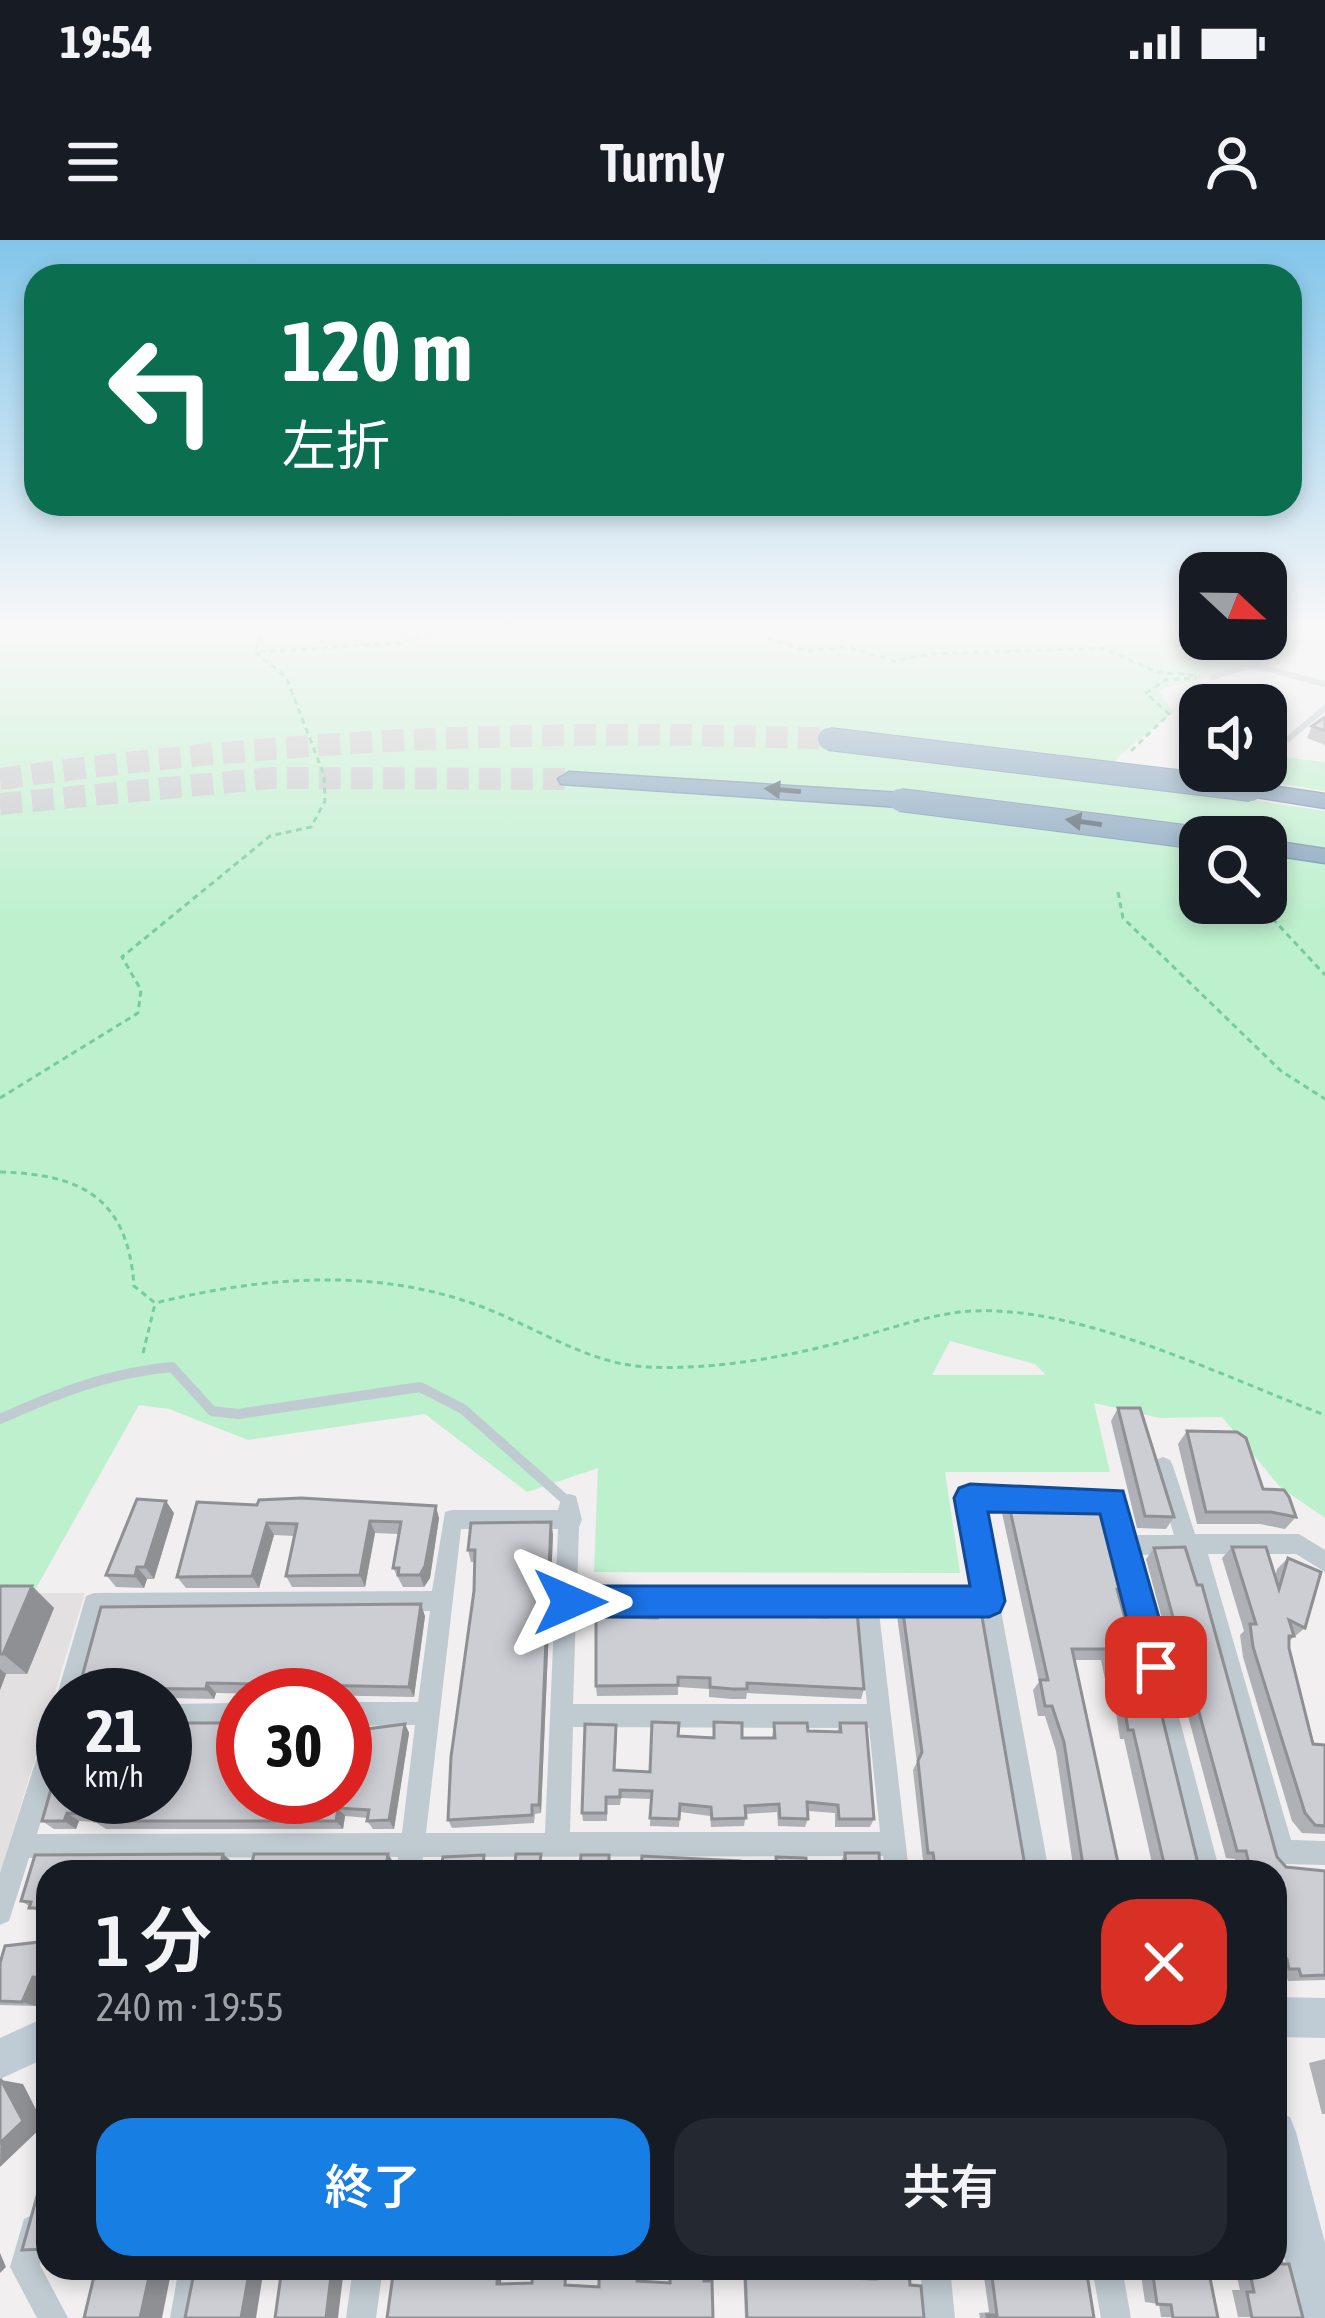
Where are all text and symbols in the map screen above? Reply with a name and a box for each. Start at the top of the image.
text: 19:54 [60,16,153,68]
icon: menu [60,129,126,195]
icon: person [1199,129,1265,195]
text: Turnly [600,132,725,193]
text: 120 m [282,303,472,399]
icon: left [84,312,240,468]
text: 左折 [282,415,390,476]
north arrow [1179,552,1287,660]
map controls [1179,552,1287,924]
button: sound [1179,684,1287,792]
one-way arrow [764,780,801,799]
one-way arrow [1065,812,1102,831]
button: search [1179,816,1287,924]
position arrow [507,1539,633,1665]
pin [1105,1616,1207,1718]
icon: arrive [1123,1634,1189,1700]
speed limit sign: 30 [216,1668,372,1824]
text: 21 [86,1696,142,1765]
text: km/h [84,1759,144,1793]
text: 1 分 [96,1899,212,1981]
button: close [1101,1899,1227,2025]
text: 240 m · 19:55 [96,1985,284,2029]
button: 終了 [96,2118,650,2256]
button: 共有 [674,2118,1227,2256]

